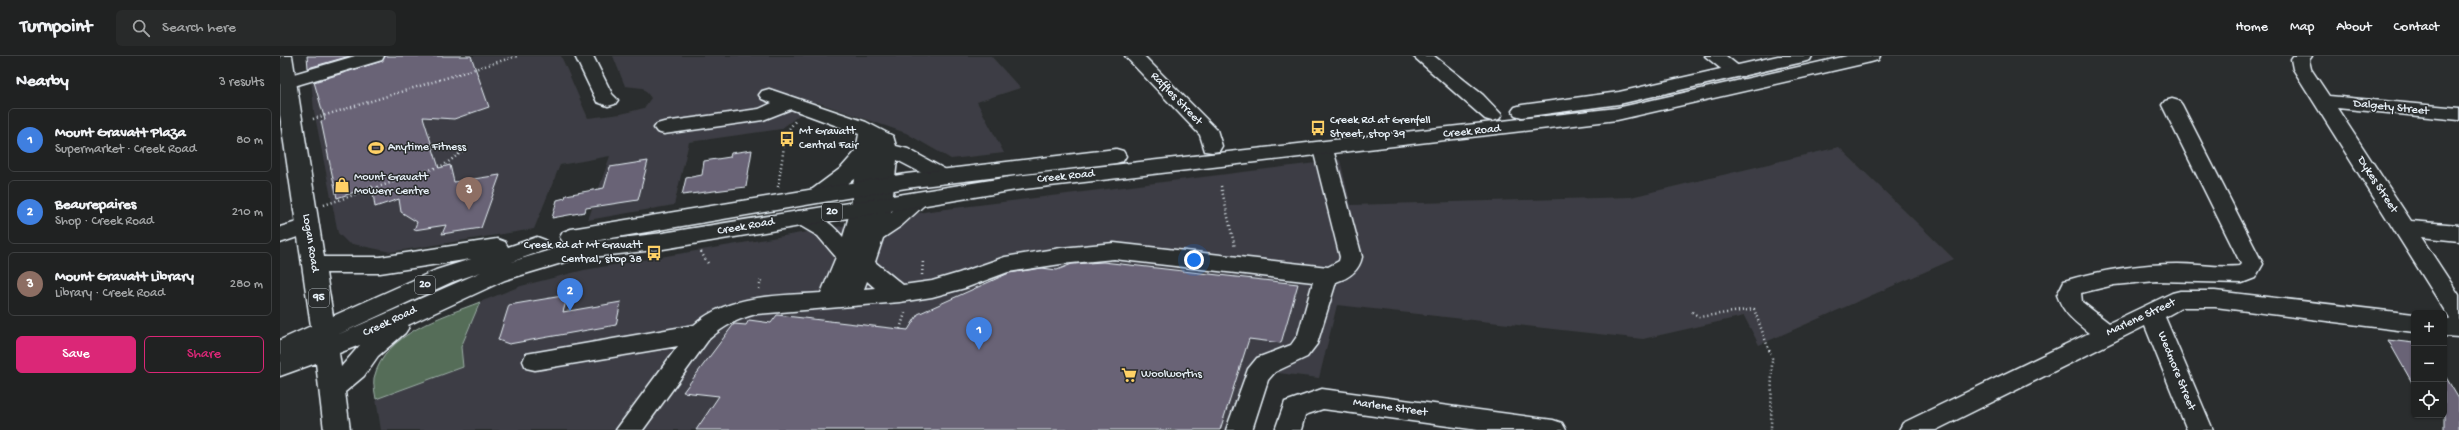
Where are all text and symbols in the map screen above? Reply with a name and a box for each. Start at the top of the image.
search box [116,10,396,46]
text: Turnpoint [20,16,92,39]
icon: search [130,17,152,39]
text: Search here [162,19,236,37]
text: Home [2236,19,2268,36]
text: Map [2290,19,2314,36]
text: About [2336,19,2372,36]
text: Contact [2394,19,2439,36]
street label: Raffles Street [1147,70,1206,129]
text: Nearby [16,72,69,92]
text: 3 results [219,75,264,90]
street label: Dalgety Street [2352,97,2431,119]
place label: Creek Rd at Grenfell Street, stop 39 [1330,114,1431,142]
bus stop icon: Creek Rd at Grenfell Street, stop 39 [1309,119,1327,137]
street label: Creek Road [1443,122,1502,142]
text: Mount Gravatt Plaza [55,124,186,142]
place label: Mt Gravatt Central Fair [799,125,860,153]
bus stop icon: Mt Gravatt Central Fair [778,130,796,148]
text: 1 [27,133,33,148]
text: 80 m [236,133,263,148]
sports icon: Anytime Fitness [367,139,385,157]
place label: Anytime Fitness [388,141,467,155]
text: Supermarket · Creek Road [55,142,196,157]
street label: Dykes Street [2353,153,2401,217]
street label: Creek Road [1037,167,1096,187]
place label: Mount Gravatt Mowerr Centre [354,171,430,199]
shop icon: Mount Gravatt Mowerr Centre [333,176,351,194]
pin: 3 [456,177,482,210]
text: Beaurepaires [55,196,136,214]
road number: 20 [822,203,842,221]
text: 2 [27,205,33,220]
text: 210 m [232,205,263,220]
street label: Logan Road [298,213,322,274]
text: Shop · Creek Road [55,214,154,229]
street label: Creek Road [716,215,776,239]
place label: Creek Rd at Mt Gravatt Central, stop 38 [524,239,643,267]
bus stop icon: Creek Rd at Mt Gravatt Central, stop 38 [645,244,663,262]
your location [1184,250,1204,270]
text: Mount Gravatt Library [55,268,194,286]
road number: 20 [415,276,435,294]
text: 3 [27,277,33,292]
text: 280 m [230,277,263,292]
pin: 2 [557,278,583,311]
text: Library · Creek Road [55,286,165,301]
road number: 95 [309,289,329,307]
street label: Marlene Street [2104,295,2179,340]
street label: Creek Road [361,303,420,341]
map controls [2411,310,2447,418]
button: + [2411,310,2447,346]
pin: 1 [966,317,992,350]
street label: Wedmore Street [2154,330,2199,413]
button: Save [16,336,136,373]
button: Share [144,336,264,373]
button: − [2411,346,2447,382]
supermarket icon: Woolworths [1120,366,1138,384]
place label: Woolworths [1141,368,1202,382]
button: locate [2411,382,2447,418]
street label: Marlene Street [1352,396,1429,420]

